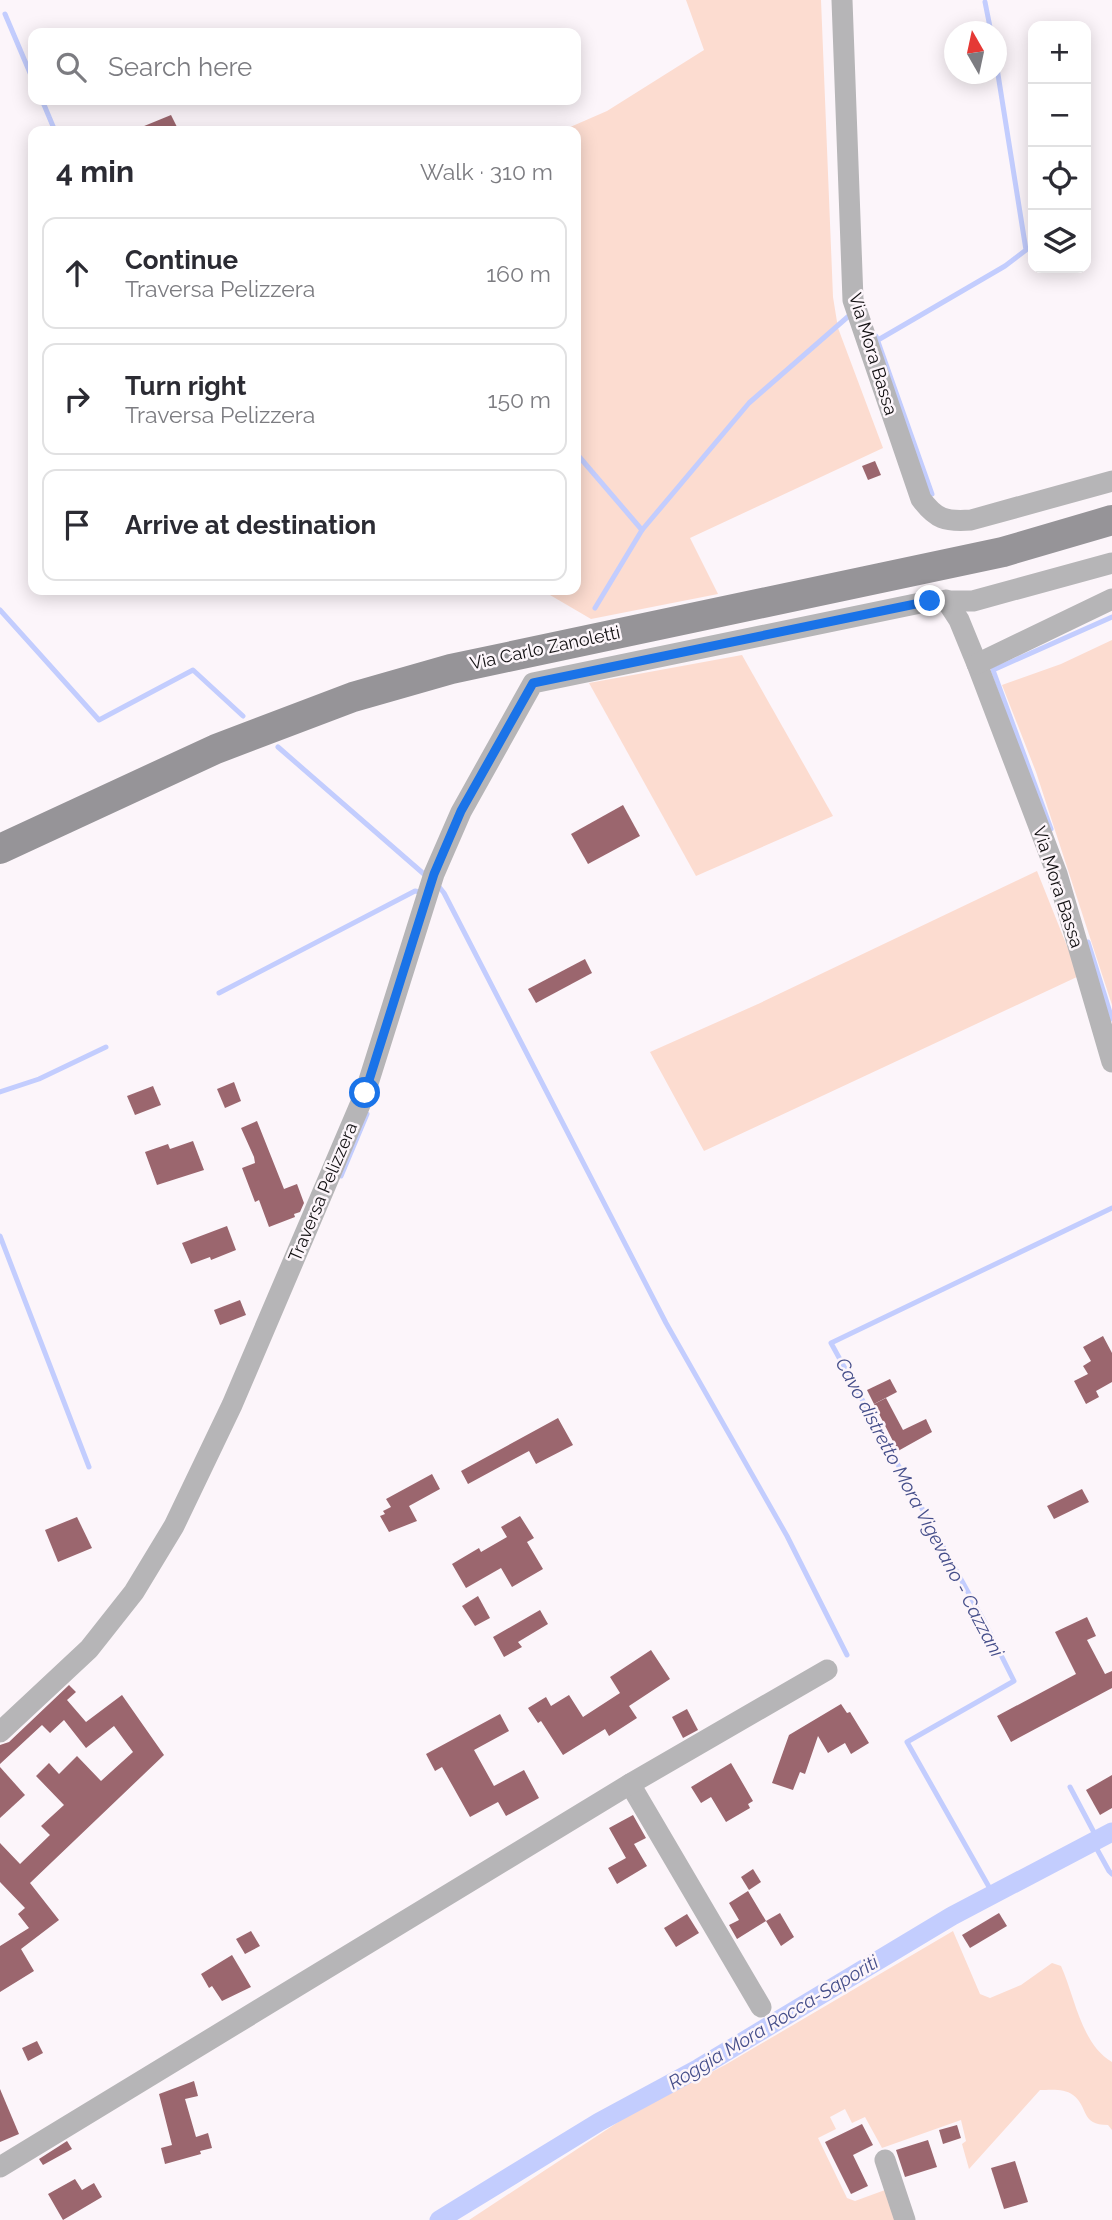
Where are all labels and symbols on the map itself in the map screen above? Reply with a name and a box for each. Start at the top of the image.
north arrow [944,21,1007,84]
street label: Via Mora Bassa [845,290,902,417]
route end [914,585,945,616]
street label: Via Carlo Zanoletti [468,621,622,674]
street label: Via Mora Bassa [1029,823,1088,950]
route start [349,1077,380,1108]
street label: Traversa Pelizzera [284,1119,361,1264]
water label: Cavo distretto Mora Vigevano - Cazzani [832,1354,1009,1661]
water label: Roggia Mora Rocca-Saporiti [664,1950,883,2094]

